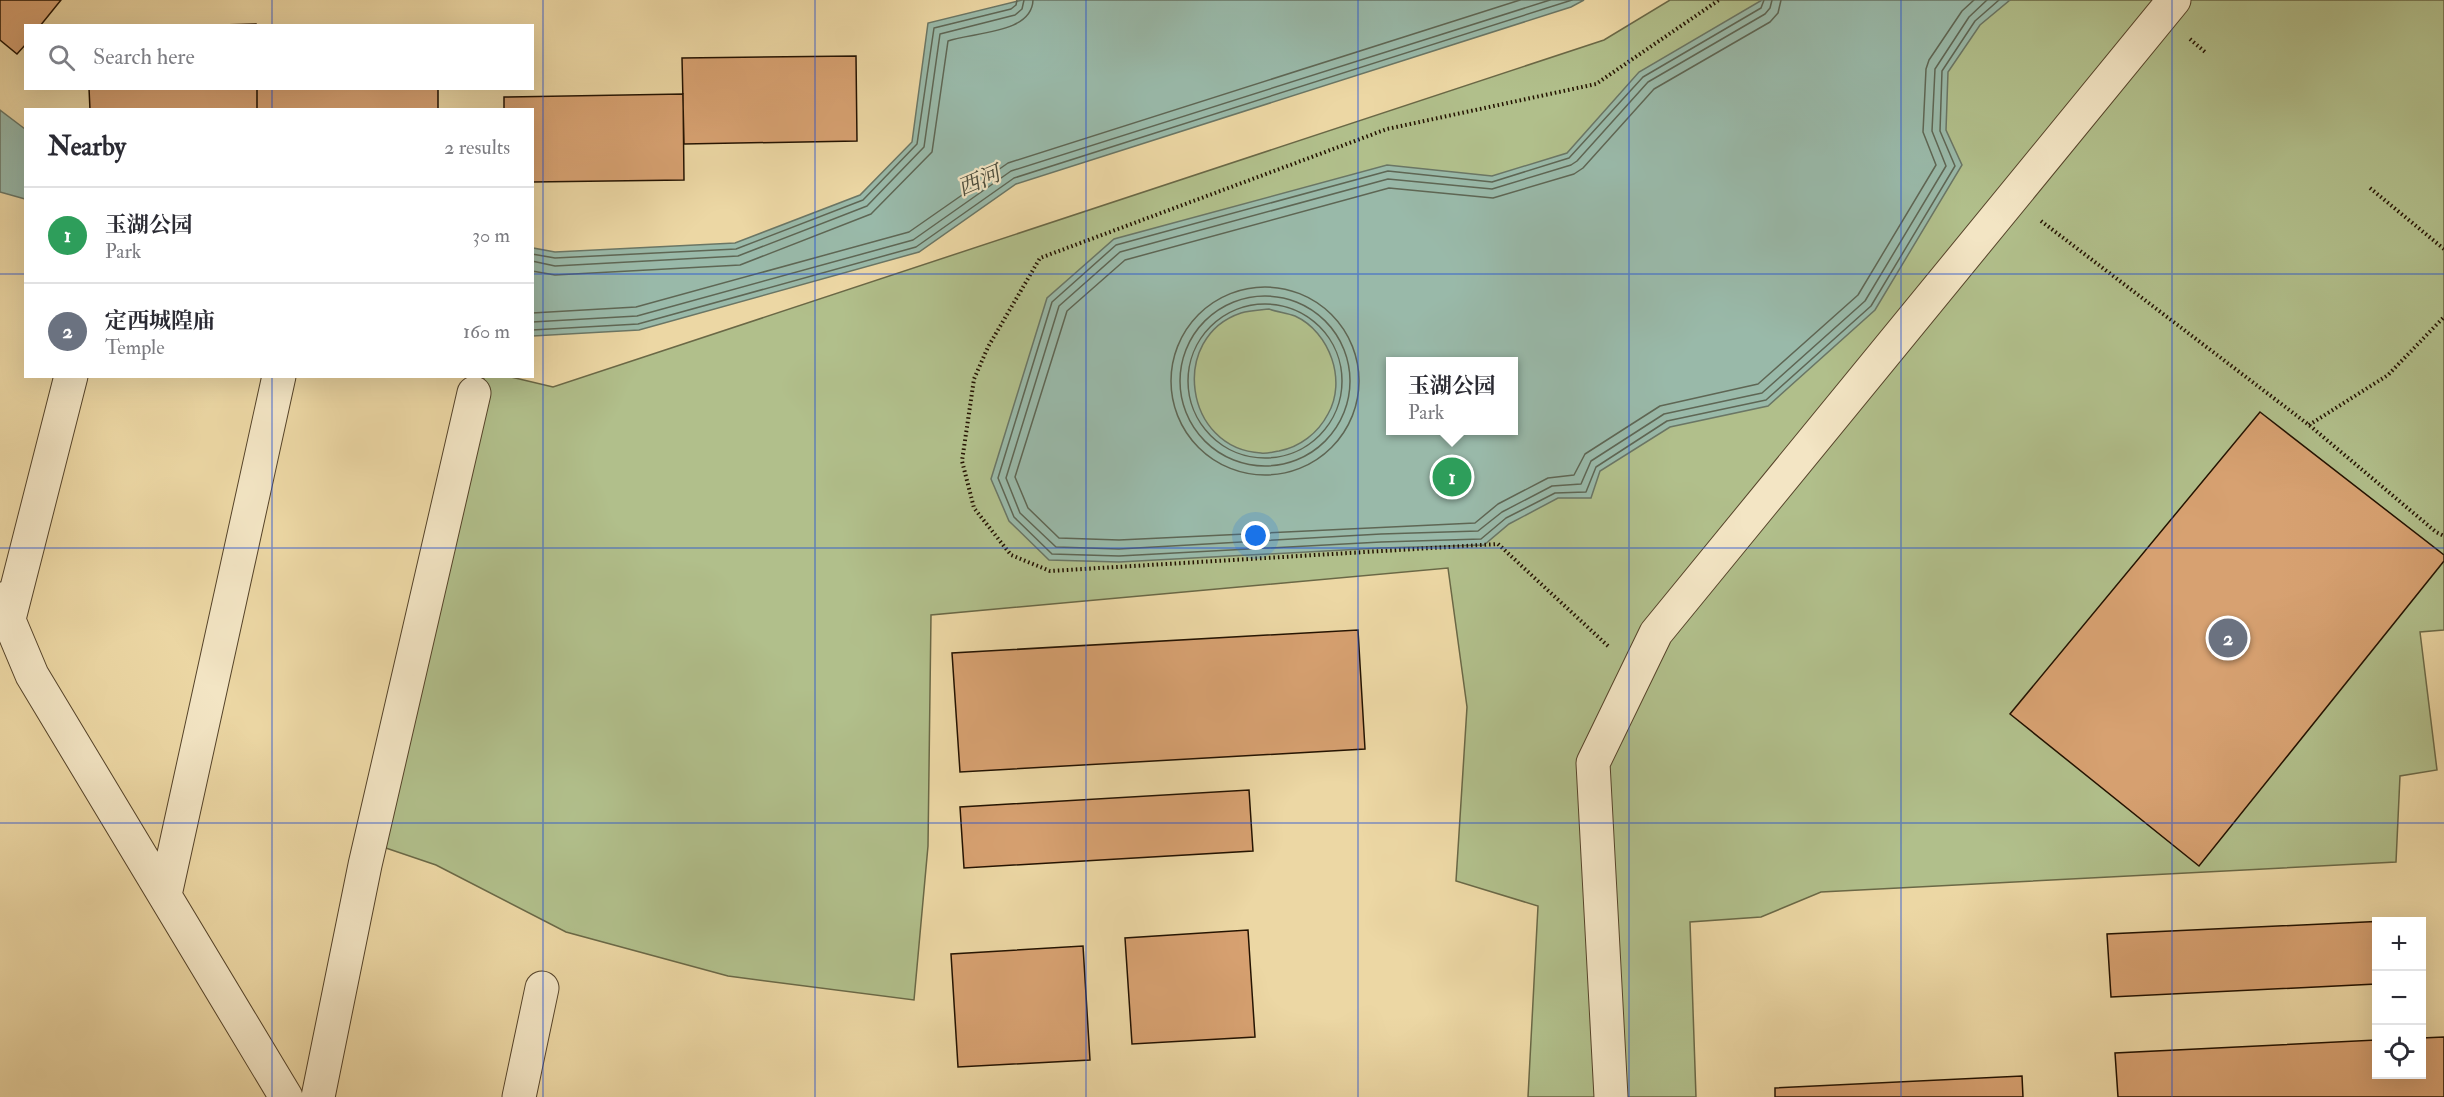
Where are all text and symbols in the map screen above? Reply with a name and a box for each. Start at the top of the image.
search box [24,24,534,90]
icon: search [45,41,78,74]
text: Search here [93,43,195,71]
text: Nearby [48,131,126,163]
text: 2 results [444,135,510,160]
water label: 西河 [953,158,1008,202]
text: 玉湖公园 [105,211,193,239]
text: 1 [64,223,71,248]
text: 30 m [472,223,510,248]
text: Park [105,239,141,264]
text: 定西城隍庙 [105,307,215,335]
text: 2 [62,319,73,344]
text: 160 m [463,319,510,344]
text: Temple [105,335,165,360]
popup [1386,357,1518,435]
text: 玉湖公园 [1408,372,1496,400]
text: Park [1408,400,1444,425]
pin: 1 [1432,454,1472,500]
your location [1241,521,1270,550]
pin: 2 [2208,616,2248,660]
map controls [2372,917,2426,1079]
button: + [2372,917,2426,971]
button: − [2372,971,2426,1025]
button: locate [2372,1025,2426,1079]

